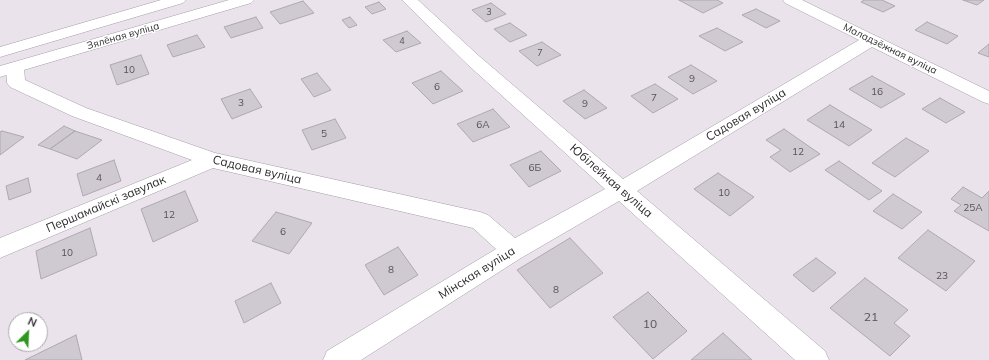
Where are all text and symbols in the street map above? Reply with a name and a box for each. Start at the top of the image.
house number: 3 [486,7,492,17]
street label: Зялёная вуліца [85,20,161,52]
street label: Маладзёжная вуліца [841,21,939,77]
house number: 4 [399,36,405,46]
house number: 7 [537,48,543,58]
house number: 10 [123,64,135,76]
house number: 9 [689,73,695,85]
house number: 6 [434,81,440,93]
street label: Садовая вуліца [703,85,789,145]
house number: 16 [871,86,883,98]
house number: 7 [651,92,657,104]
house number: 3 [238,97,244,109]
house number: 9 [582,98,588,110]
house number: 6А [476,119,490,131]
house number: 14 [833,119,845,131]
house number: 5 [321,128,327,140]
street label: Юбілейная вуліца [567,141,655,221]
house number: 12 [792,146,804,158]
street label: Садовая вуліца [211,153,303,187]
house number: 6Б [529,162,541,174]
street label: Першамайскі завулак [44,172,168,236]
house number: 4 [96,172,102,184]
house number: 10 [718,187,730,199]
house number: 25А [963,202,983,214]
house number: 12 [163,209,175,221]
house number: 6 [280,226,286,238]
street label: Мінская вуліца [436,244,518,302]
house number: 10 [61,247,73,259]
house number: 8 [388,264,394,276]
house number: 23 [936,270,948,282]
house number: 8 [553,284,559,296]
house number: 21 [864,310,878,324]
north arrow [8,312,48,352]
text: N [26,314,39,330]
house number: 10 [643,317,657,331]

